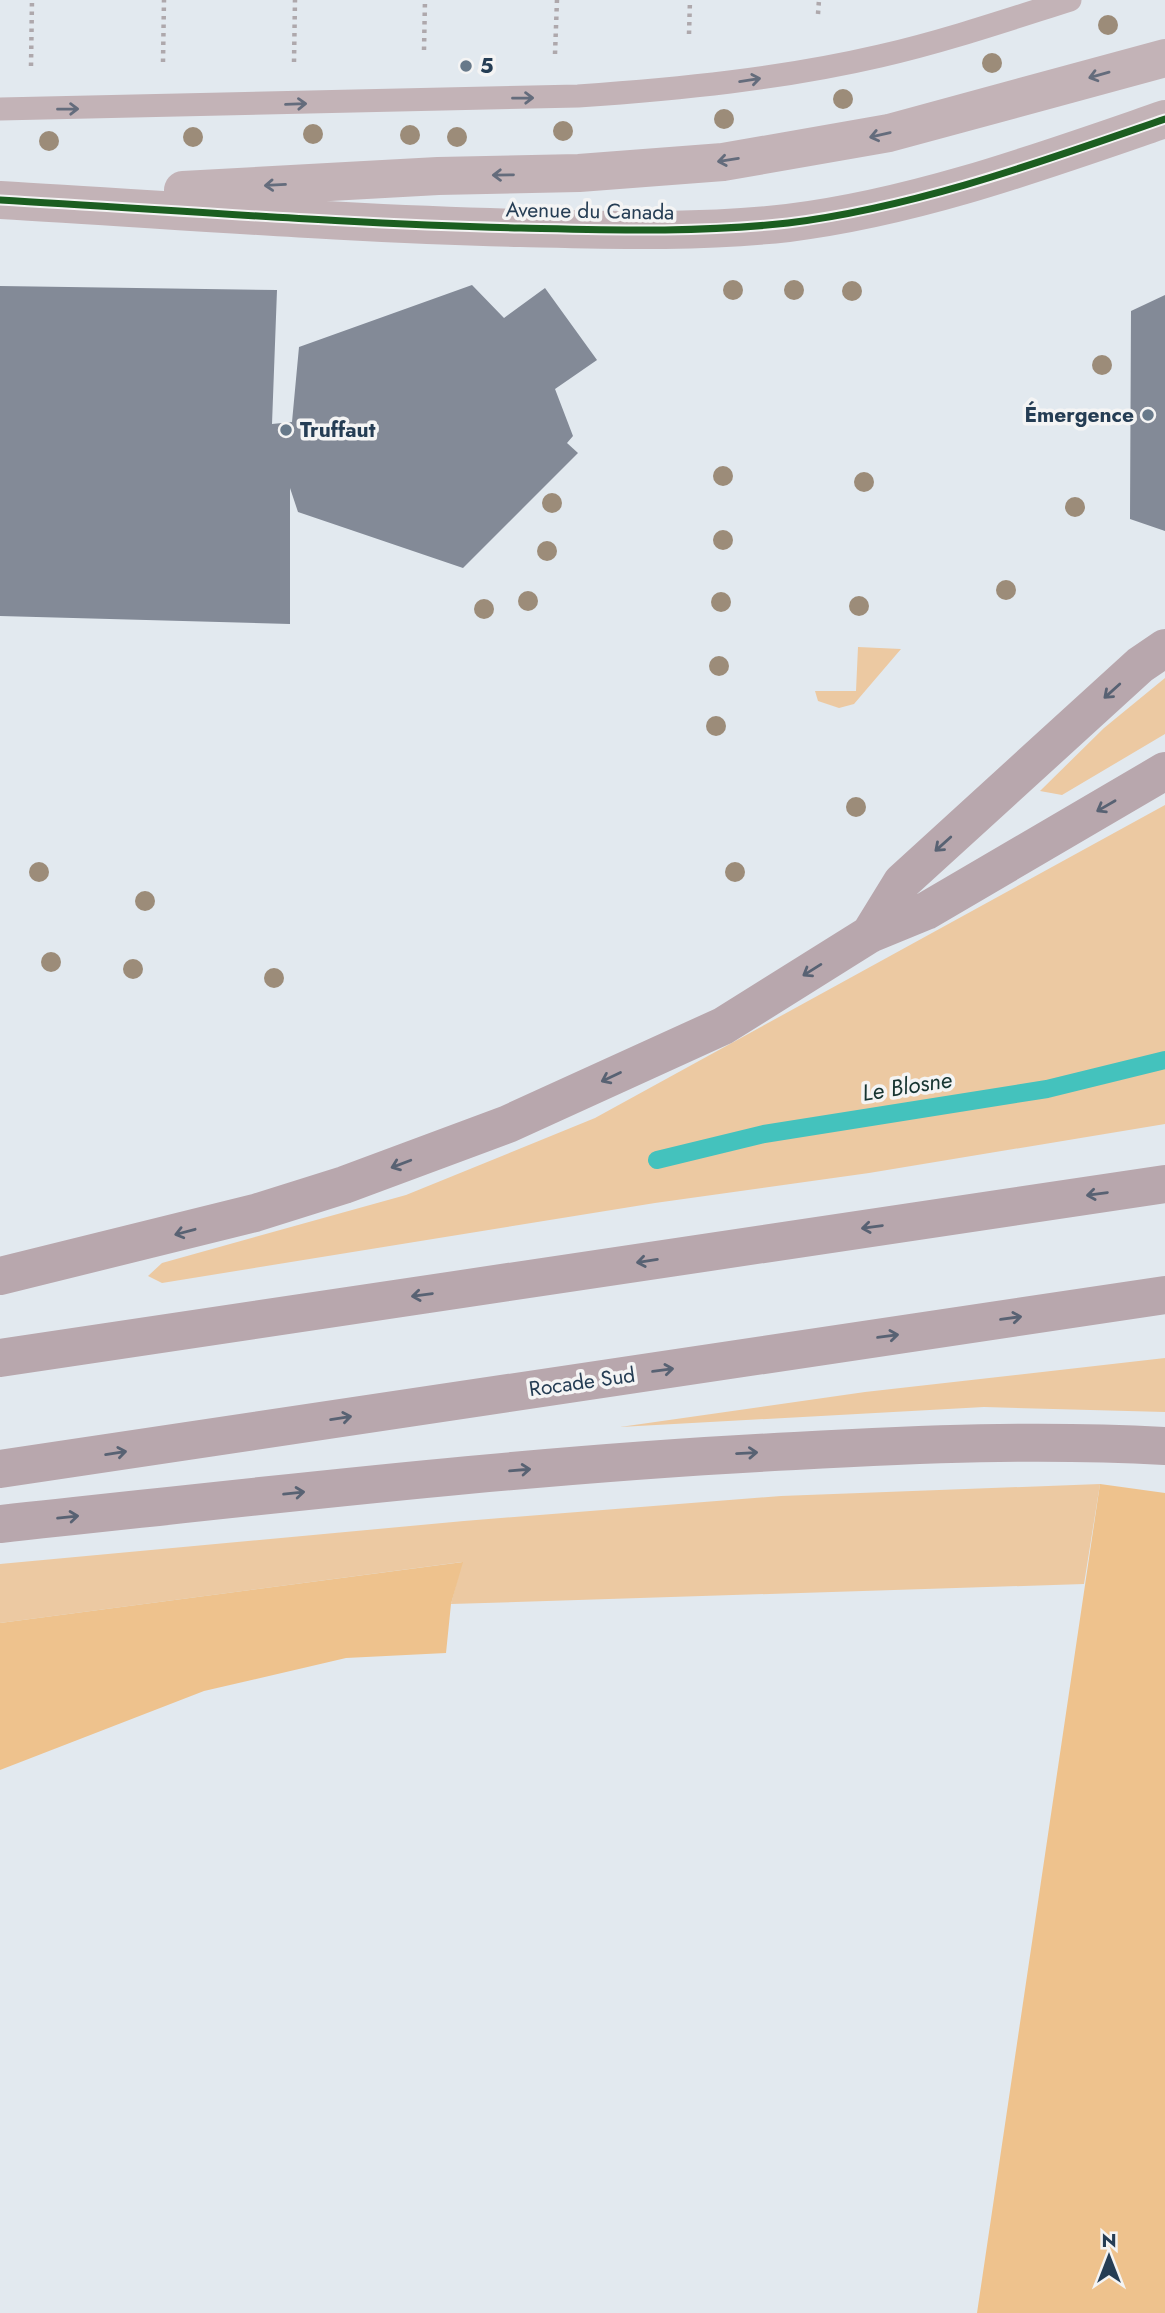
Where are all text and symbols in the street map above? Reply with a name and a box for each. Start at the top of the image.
place label: 5 [480,51,494,81]
marker: 5 [458,58,474,74]
one-way arrow [1088,69,1110,82]
one-way arrow [738,73,761,86]
one-way arrow [511,91,534,104]
one-way arrow [284,97,307,110]
one-way arrow [56,102,79,116]
one-way arrow [869,129,892,143]
one-way arrow [717,154,740,167]
one-way arrow [492,168,515,182]
one-way arrow [264,178,287,191]
street label: Avenue du Canada [505,195,675,227]
place label: Émergence [1024,400,1134,430]
marker: Émergence [1140,407,1156,423]
place label: Truffaut [300,415,376,445]
marker: Truffaut [278,422,294,438]
one-way arrow [1104,682,1121,699]
one-way arrow [1097,799,1117,813]
one-way arrow [934,836,952,852]
one-way arrow [803,963,822,978]
water label: Le Blosne [860,1062,955,1110]
one-way arrow [601,1071,623,1084]
one-way arrow [391,1158,413,1171]
one-way arrow [1087,1188,1109,1201]
one-way arrow [862,1221,884,1234]
one-way arrow [174,1226,196,1239]
one-way arrow [637,1254,659,1267]
one-way arrow [412,1289,434,1302]
one-way arrow [999,1311,1022,1324]
one-way arrow [876,1330,899,1343]
street label: Rocade Sud [527,1360,637,1404]
one-way arrow [651,1363,674,1376]
one-way arrow [329,1411,352,1424]
one-way arrow [104,1446,127,1459]
one-way arrow [735,1446,758,1459]
one-way arrow [509,1463,531,1476]
one-way arrow [282,1486,305,1499]
one-way arrow [56,1511,79,1524]
north arrow [1074,2222,1144,2292]
text: N [1101,2227,1117,2254]

